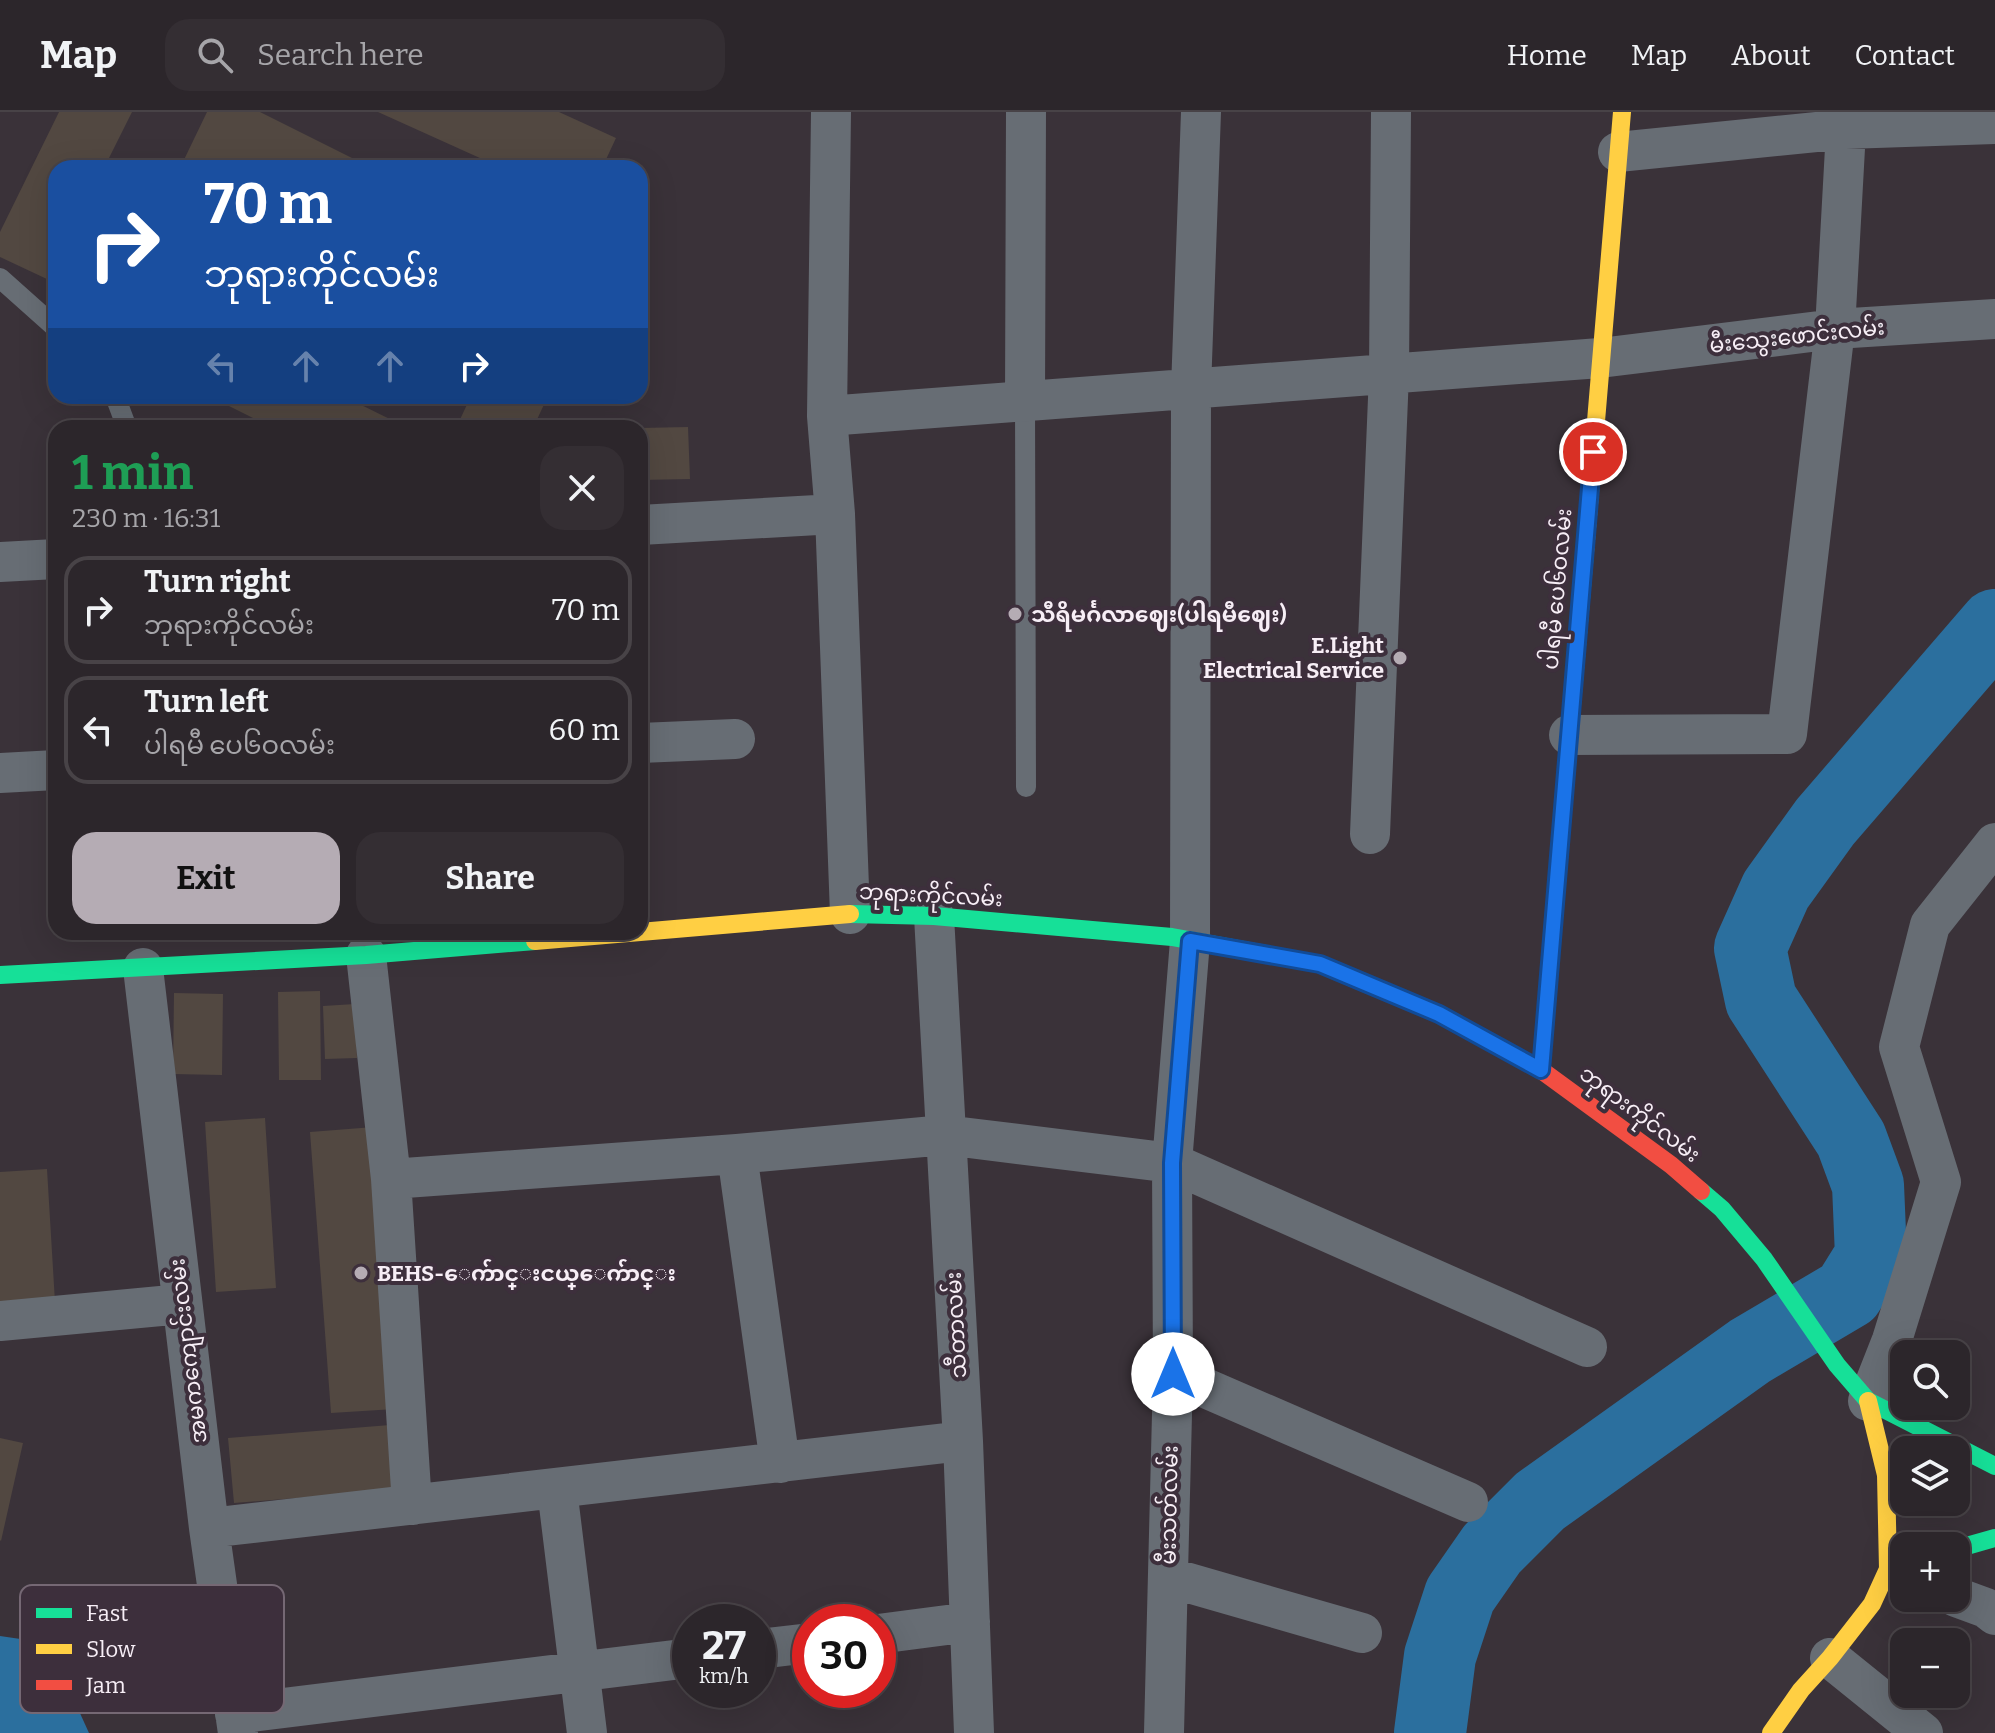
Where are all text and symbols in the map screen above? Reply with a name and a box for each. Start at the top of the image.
search box [165,19,725,91]
text: Map [40,32,117,78]
icon: search [193,33,237,77]
text: Search here [257,37,424,73]
text: Home [1507,39,1587,72]
text: Map [1631,39,1687,72]
text: About [1731,39,1811,72]
text: Contact [1855,39,1955,72]
text: 70 m [204,171,332,238]
icon: right [72,192,176,296]
text: ဘုရားကိုင်လမ်း [204,253,439,297]
street label: မီးသွေးဖောင်းလမ်း [1708,311,1886,362]
icon: left [200,344,244,388]
icon: ahead [284,344,328,388]
icon: ahead [368,344,412,388]
icon: right [452,344,496,388]
pin [1559,418,1627,486]
icon: arrive [1571,430,1615,474]
text: 1 min [72,444,193,502]
button: close [540,446,624,530]
text: 230 m · 16:31 [72,503,220,534]
street label: ပါရမီ ပေ၆ဝလမ်း [1535,507,1581,671]
text: Turn right [144,564,291,600]
icon: right [76,588,120,632]
text: 70 m [552,592,620,628]
place label: သီရိမင်္ဂလာဈေး(ပါရမီဈေး) [1031,600,1287,632]
marker: သီရိမင်္ဂလာဈေး(ပါရမီဈေး) [1006,605,1024,623]
text: ဘုရားကိုင်လမ်း [144,610,314,641]
place label: E.Light Electrical Service [1203,632,1384,684]
marker: E.Light Electrical Service [1391,649,1409,667]
text: Turn left [144,684,269,720]
icon: left [76,708,120,752]
text: 60 m [549,712,620,748]
text: ပါရမီ ပေ၆ဝလမ်း [144,730,335,761]
button: Exit [72,832,340,924]
button: Share [356,832,624,924]
street label: ဘုရားကိုင်လမ်း [858,876,1004,916]
street label: ဘုရားကိုင်လမ်း [1572,1058,1707,1171]
street label: အမကကျောင်းလမ်း [161,1256,218,1445]
place label: BEHS-ေက်ာင္းငယ္ေက်ာင္း [377,1258,676,1290]
marker: BEHS-ေက်ာင္းငယ္ေက်ာင္း [352,1264,370,1282]
street label: သီတာလမ်း [938,1271,972,1379]
position arrow [1131,1332,1215,1416]
map controls [1890,1340,1970,1708]
button: search [1890,1340,1970,1420]
button: layers [1890,1436,1970,1516]
street label: မီးသတ်လမ်း [1152,1445,1184,1565]
button: + [1890,1532,1970,1612]
legend [20,1585,284,1713]
text: Fast [86,1600,128,1627]
speed limit sign: 30 [792,1604,896,1708]
text: 27 [702,1622,746,1670]
button: − [1890,1628,1970,1708]
text: Slow [86,1636,136,1663]
text: km/h [699,1664,749,1688]
text: Jam [85,1672,126,1699]

